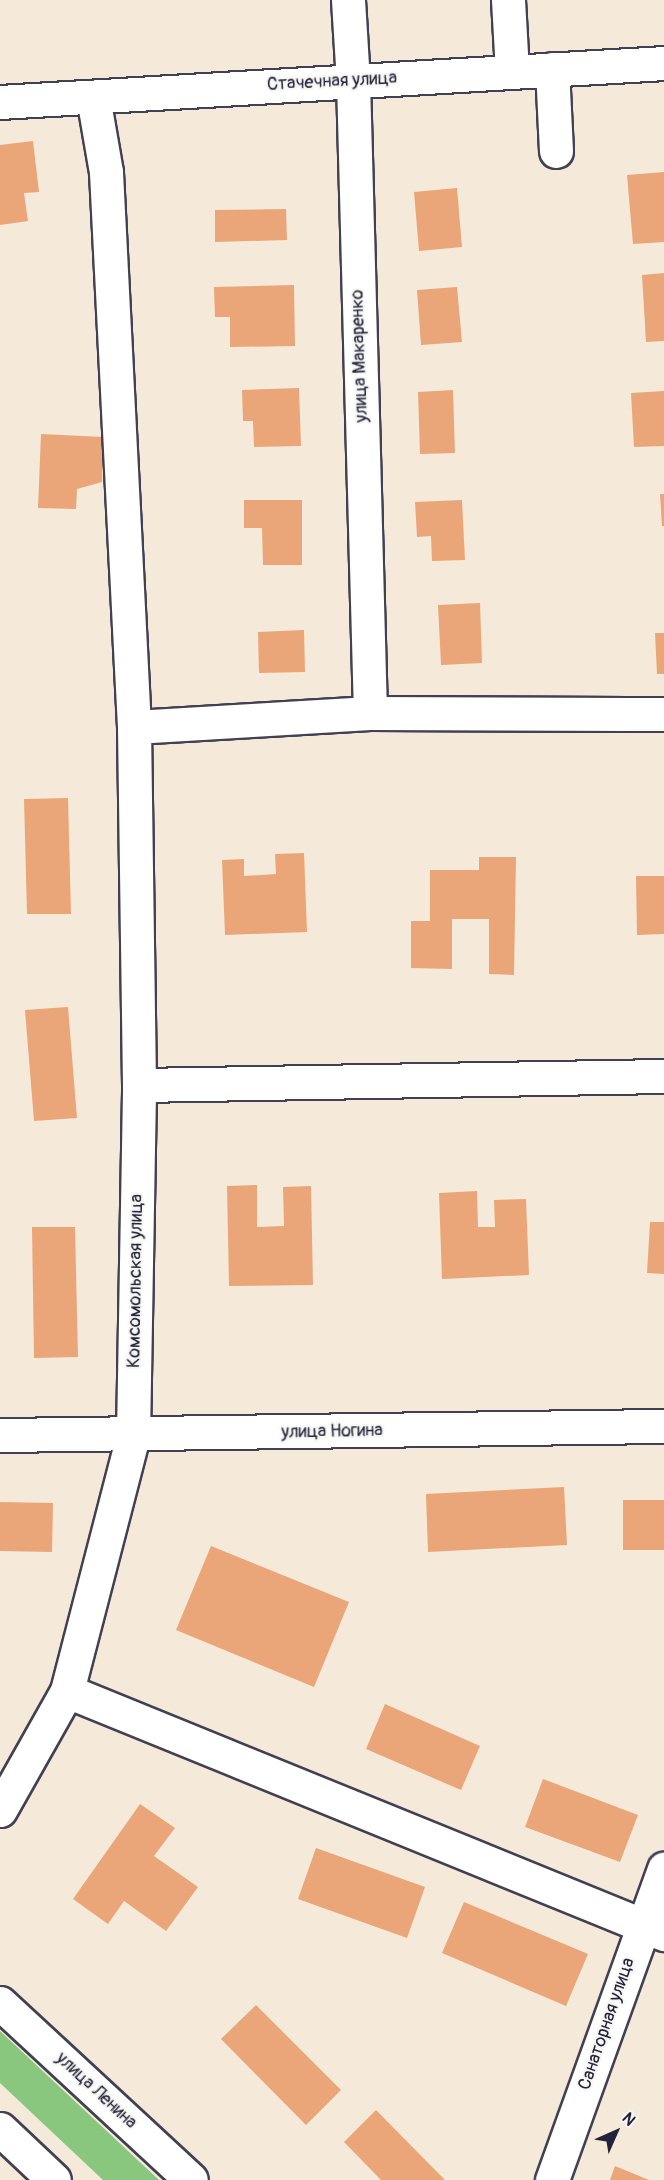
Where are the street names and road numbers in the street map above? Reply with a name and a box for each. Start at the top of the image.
street label: Стачечная улица [266,68,398,96]
street label: улица Макаренко [347,289,373,423]
street label: Комсомольская улица [124,1194,148,1368]
street label: улица Ногина [281,1420,383,1444]
street label: Санаторная улица [574,1955,640,2093]
street label: улица Ленина [51,2048,141,2134]

